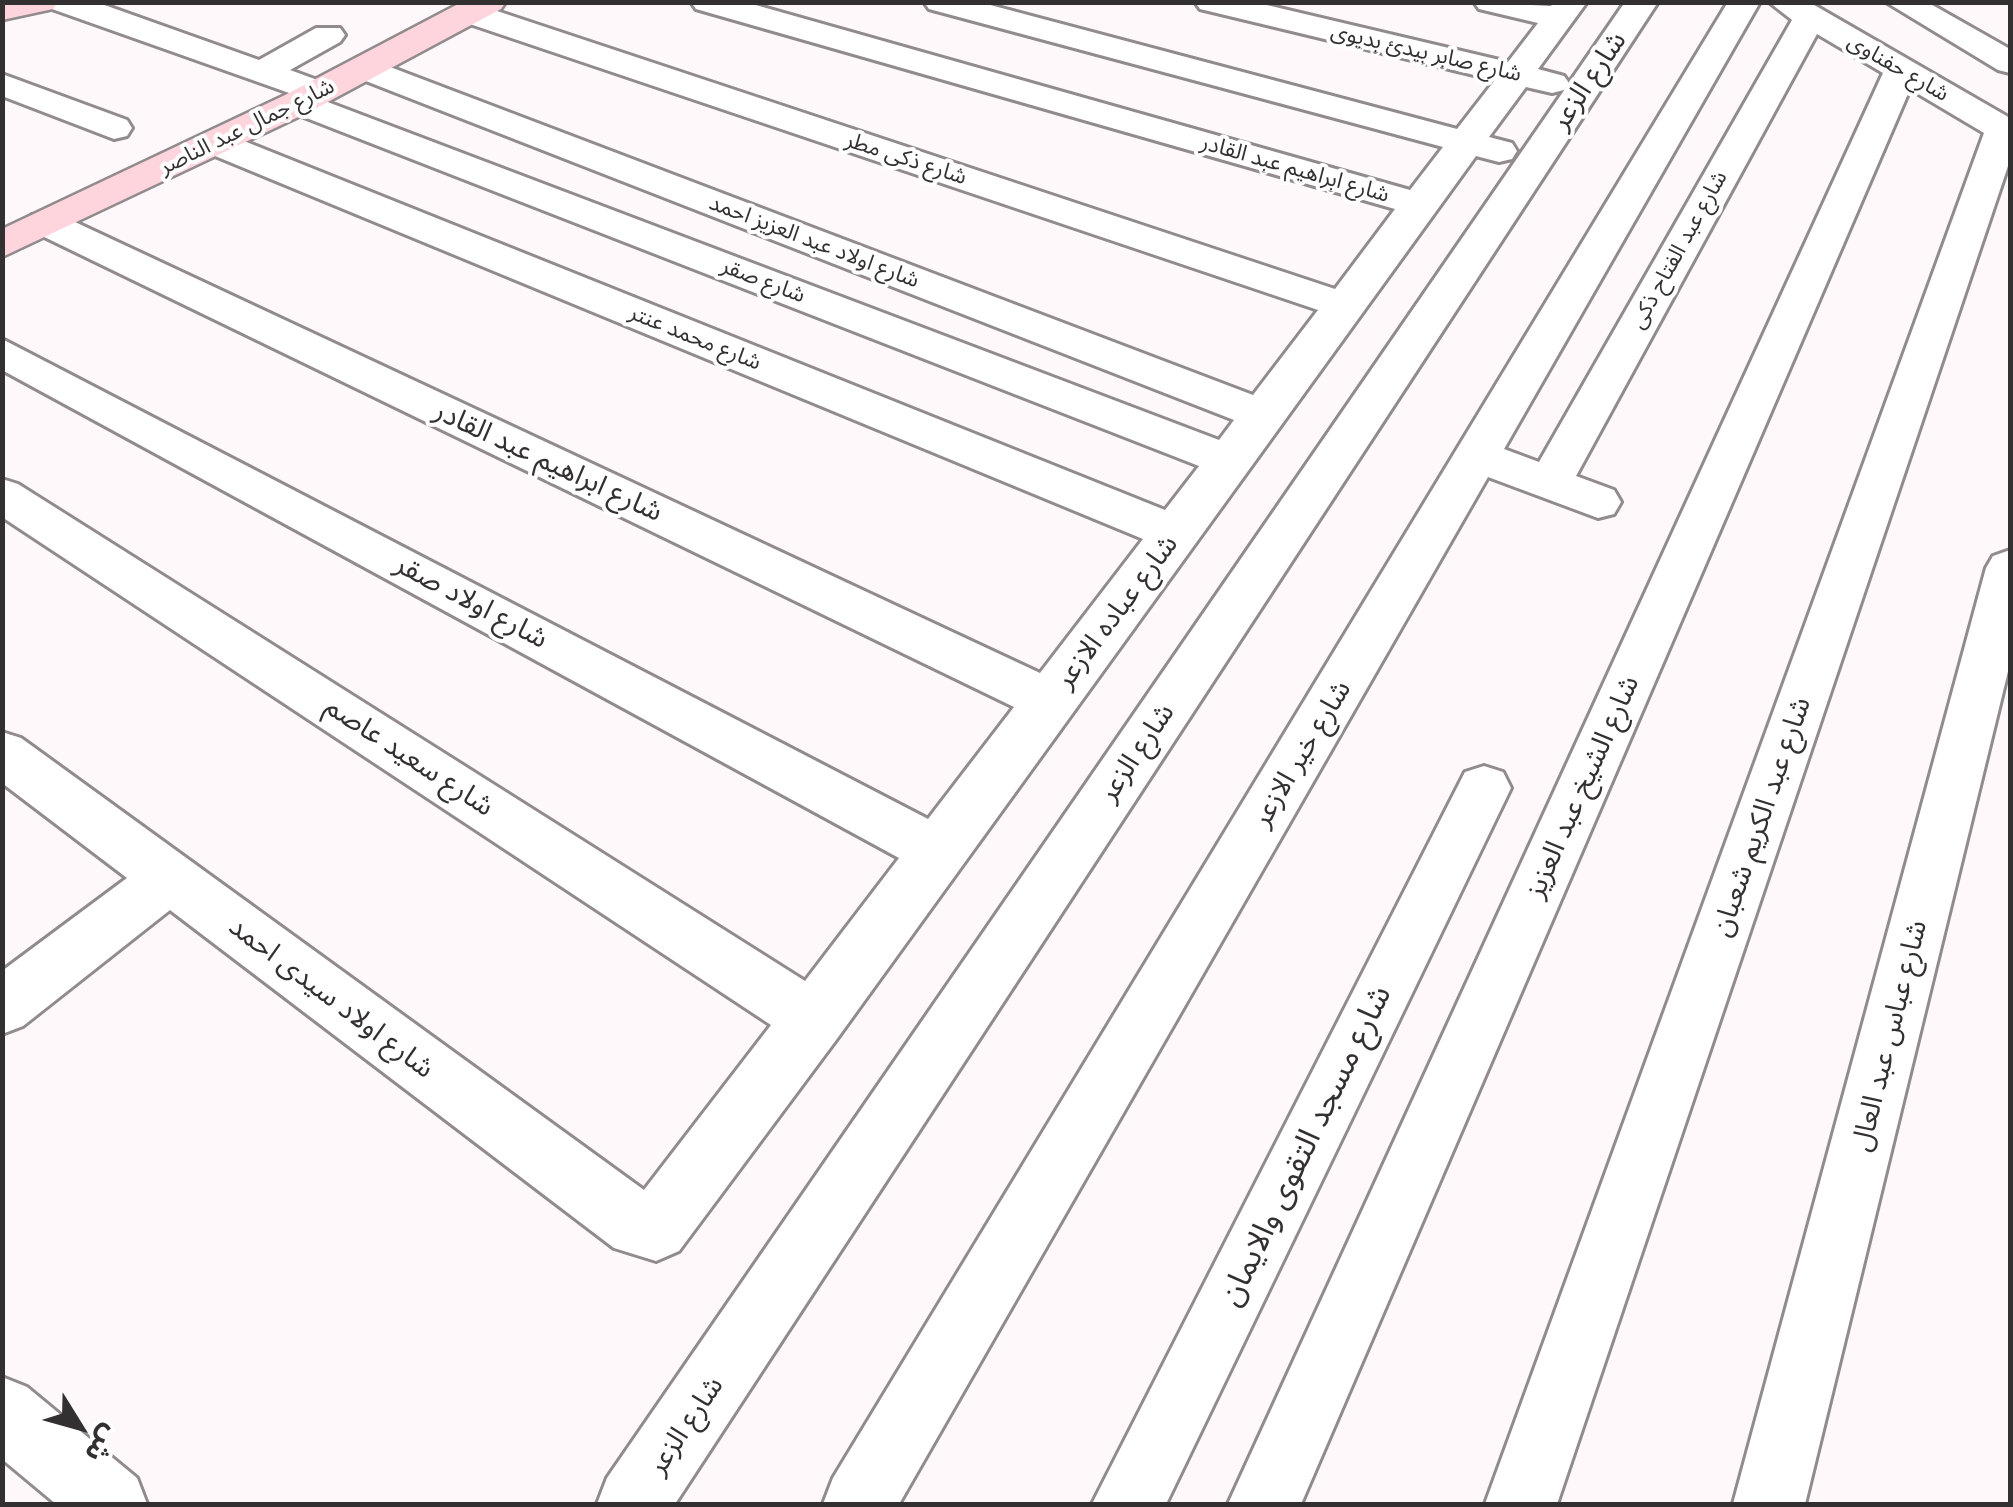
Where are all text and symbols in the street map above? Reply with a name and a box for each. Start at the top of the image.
street label: شارع صابر بيدئ بديوى [1328,18,1524,88]
street label: شارع الزعر [1544,25,1634,137]
street label: شارع حفناوى [1842,28,1954,108]
street label: شارع جمال عبد الناصر [155,73,339,181]
street label: شارع ذكى مطر [842,127,970,191]
street label: شارع ابراهيم عبد القادر [1198,129,1392,209]
street label: شارع عبد الفتاح ذكى [1625,166,1733,334]
street label: شارع اولاد عبد العزيز احمد [705,190,923,294]
street label: شارع صقر [717,253,809,309]
street label: شارع محمد عنتر [625,300,765,376]
street label: شارع ابراهيم عبد القادر [428,394,668,530]
street label: شارع عباده الازعر [1048,529,1186,695]
street label: شارع اولاد صقر [389,548,553,656]
street label: شارع الشيخ عبد العزيز [1519,671,1647,903]
street label: شارع خير الازعر [1245,675,1359,833]
street label: شارع سعيد عاصم [318,690,500,824]
street label: شارع عبد الكريم شعبان [1705,693,1819,941]
street label: شارع الزعر [1092,697,1182,809]
street label: شارع اولاد سيدى احمد [222,910,440,1086]
street label: شارع عباس عبد العال [1845,917,1935,1155]
street label: شارع مسجد التقوى والايمان [1212,980,1400,1312]
street label: شارع الزعر [641,1370,731,1482]
north arrow [30,1377,130,1477]
text: ش [77,1418,131,1472]

